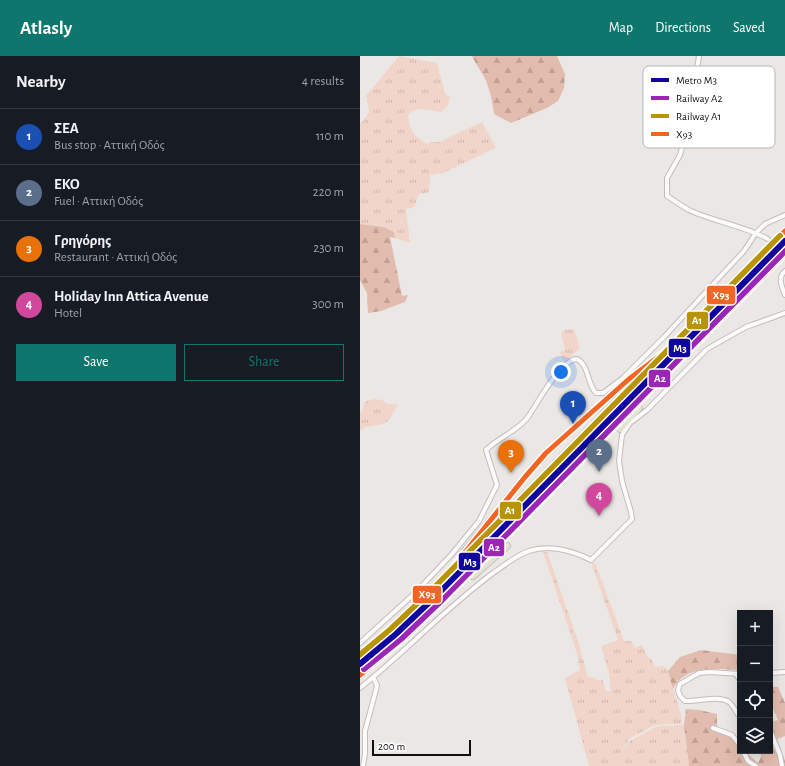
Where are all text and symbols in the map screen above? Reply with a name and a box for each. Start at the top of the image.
text: Atlasly [20,19,72,38]
text: Map [609,21,633,35]
text: Directions [655,21,711,35]
text: Saved [733,21,765,35]
legend [643,66,775,148]
text: Nearby [16,73,66,90]
text: 4 results [302,75,344,88]
text: Metro Μ3 [676,75,717,86]
text: Railway A2 [676,93,722,104]
text: Railway A1 [676,111,721,122]
text: ΣΕΑ [54,121,79,136]
text: X93 [676,129,693,140]
text: 1 [27,130,31,143]
text: 110 m [316,130,344,143]
text: Bus stop · Αττική Οδός [54,139,165,152]
text: EKO [54,177,80,192]
text: 2 [26,186,32,199]
text: 220 m [313,186,344,199]
text: Fuel · Αττική Οδός [54,195,143,208]
text: Γρηγόρης [54,233,111,248]
text: 3 [26,242,32,255]
text: 230 m [313,242,344,255]
text: Restaurant · Αττική Οδός [54,251,177,264]
line badge: X93 [706,285,736,305]
text: Holiday Inn Attica Avenue [54,289,209,304]
text: X93 [713,290,730,301]
text: 4 [26,298,32,311]
text: 300 m [312,298,344,311]
text: Hotel [54,307,82,320]
line badge: A1 [686,311,709,330]
text: A1 [692,315,702,326]
line badge: Μ3 [668,338,691,358]
text: Μ3 [673,343,687,354]
button: Save [16,344,176,381]
button: Share [184,344,344,381]
your location [551,362,571,382]
line badge: A2 [648,369,671,388]
text: A2 [654,373,666,384]
pin: 1 [560,391,586,424]
pin: 2 [586,439,612,472]
pin: 3 [498,440,524,473]
pin: 4 [586,483,612,516]
line badge: A1 [499,501,522,520]
text: A1 [505,505,515,516]
line badge: A2 [483,538,505,557]
text: A2 [488,542,500,553]
line badge: Μ3 [458,552,481,571]
text: Μ3 [463,557,477,568]
line badge: X93 [412,585,442,604]
text: X93 [419,589,436,600]
map controls [737,610,773,754]
button: + [737,610,773,646]
button: − [737,646,773,682]
button: locate [737,682,773,718]
button: layers [737,718,773,754]
scale bar [372,738,471,757]
text: 200 m [378,741,405,752]

